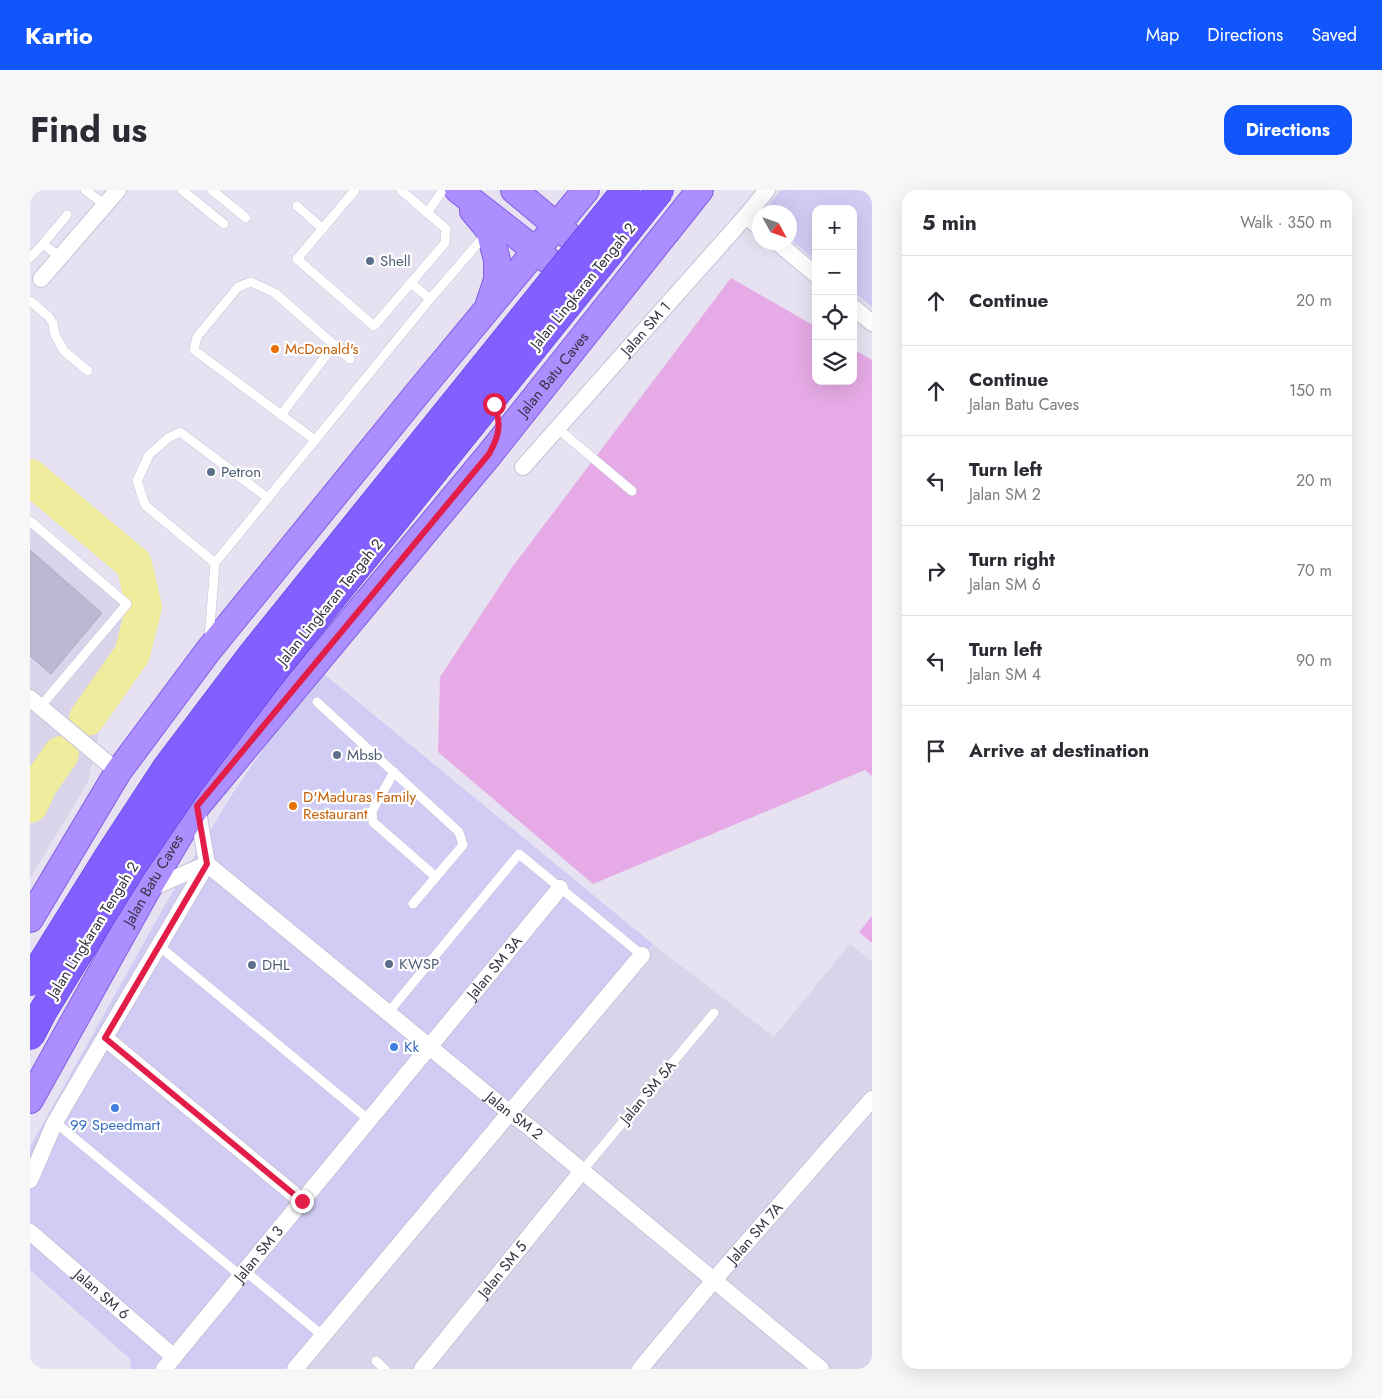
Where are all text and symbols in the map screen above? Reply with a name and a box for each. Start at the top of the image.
text: Kartio [25,18,93,53]
text: Map [1146,22,1179,48]
text: Directions [1207,22,1283,48]
text: Saved [1311,22,1357,48]
text: Find us [30,105,147,155]
button: Directions [1224,105,1352,155]
north arrow [752,205,797,250]
map controls [812,205,857,385]
button: + [812,205,857,250]
text: 5 min [922,208,977,238]
text: Walk · 350 m [1240,211,1332,234]
street label: Jalan Lingkaran Tengah 2 [524,218,641,356]
place label: Shell [380,250,411,272]
button: − [812,250,857,295]
marker: Shell [364,255,376,267]
icon: ahead [922,287,950,315]
text: Continue [969,287,1048,314]
text: 20 m [1296,289,1332,312]
button: locate [812,295,857,340]
street label: Jalan SM 1 [615,297,676,362]
street label: Jalan Batu Caves [511,327,594,423]
place label: McDonald's [285,338,359,360]
button: layers [812,340,857,385]
marker: McDonald's [269,343,281,355]
text: Continue [969,366,1048,393]
icon: ahead [922,377,950,405]
text: 150 m [1289,379,1332,402]
route start [483,393,506,416]
text: Jalan Batu Caves [969,393,1079,416]
text: Turn left [969,456,1042,483]
place label: Petron [221,461,261,483]
marker: Petron [205,466,217,478]
icon: left [922,467,950,495]
text: 20 m [1296,469,1332,492]
text: Jalan SM 2 [969,483,1041,506]
street label: Jalan Lingkaran Tengah 2 [271,534,388,672]
text: Turn right [969,546,1055,573]
icon: right [922,557,950,585]
text: 70 m [1297,559,1332,582]
text: Jalan SM 6 [969,573,1041,596]
text: Turn left [969,636,1042,663]
icon: left [922,647,950,675]
text: 90 m [1296,649,1332,672]
text: Jalan SM 4 [969,663,1041,686]
icon: arrive [922,737,950,765]
text: Arrive at destination [969,737,1149,764]
place label: Mbsb [347,744,383,766]
marker: Mbsb [331,749,343,761]
place label: D'Maduras Family Restaurant [303,786,416,825]
marker: D'Maduras Family Restaurant [287,800,299,812]
street label: Jalan Batu Caves [117,830,189,932]
street label: Jalan Lingkaran Tengah 2 [41,857,144,1004]
street label: Jalan SM 3A [460,931,527,1006]
place label: KWSP [399,953,439,975]
place label: DHL [262,954,290,976]
marker: KWSP [383,958,395,970]
marker: DHL [246,959,258,971]
place label: Kk [404,1036,419,1058]
marker: Kk [388,1041,400,1053]
street label: Jalan SM 5A [614,1055,681,1130]
street label: Jalan SM 2 [479,1085,548,1145]
marker: 99 Speedmart [109,1102,121,1114]
place label: 99 Speedmart [70,1114,161,1136]
route end [291,1190,314,1213]
street label: Jalan SM 7A [721,1198,788,1270]
street label: Jalan SM 3 [228,1221,288,1288]
street label: Jalan SM 5 [471,1236,532,1304]
street label: Jalan SM 6 [68,1263,134,1325]

